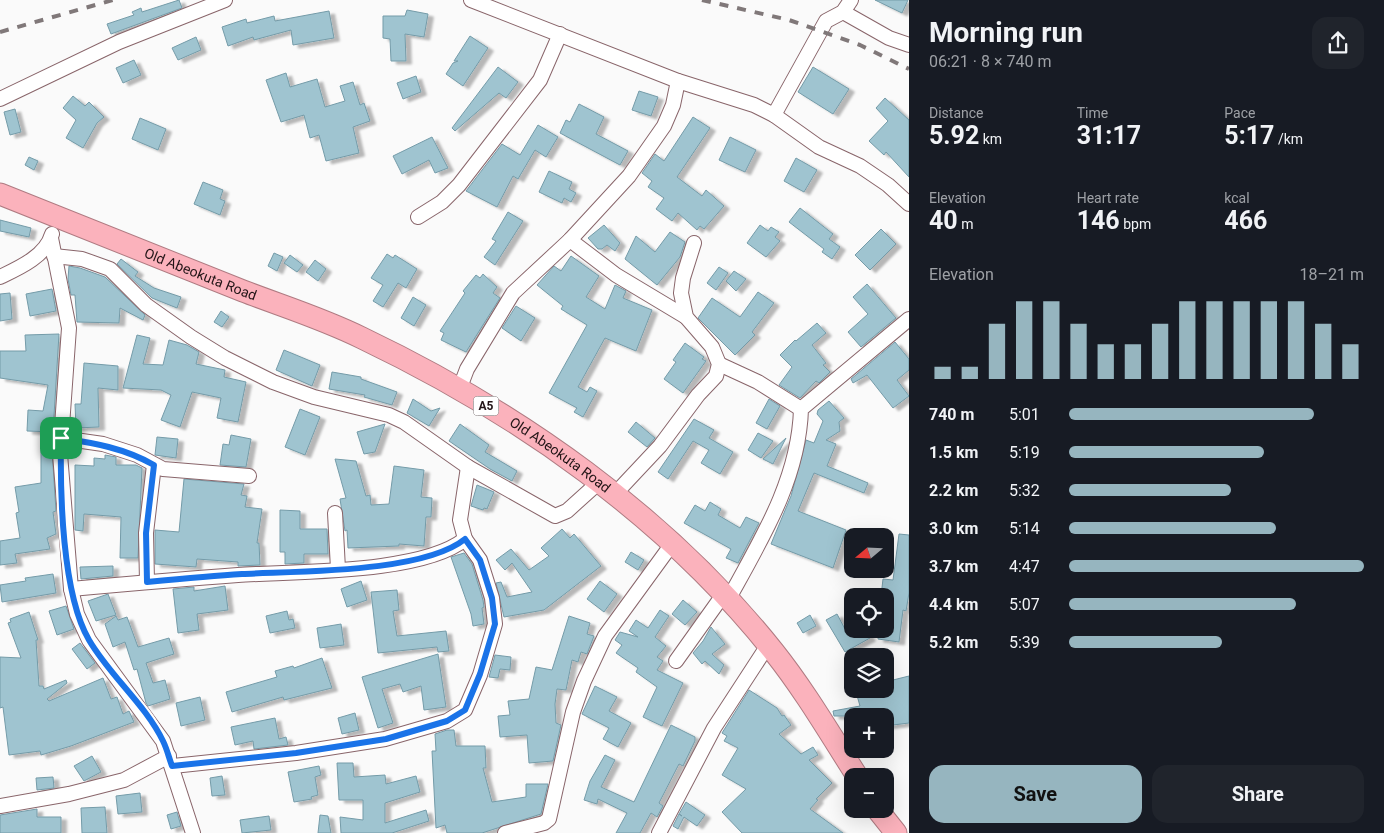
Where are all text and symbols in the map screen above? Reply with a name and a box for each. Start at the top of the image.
text: Morning run [929,16,1083,49]
button: share [1312,17,1364,69]
text: 06:21 · 8 × 740 m [929,52,1051,71]
text: Distance [929,105,984,121]
text: Time [1077,105,1108,121]
text: Pace [1224,105,1255,121]
text: 5.92 [929,121,979,150]
text: 31:17 [1077,121,1141,150]
text: 5:17 [1224,121,1274,150]
text: km [979,131,1002,147]
text: /km [1274,131,1303,147]
text: Elevation [929,190,986,206]
text: Heart rate [1077,190,1139,206]
text: kcal [1224,190,1250,206]
text: 40 [929,206,958,235]
text: 146 [1077,206,1120,235]
text: 466 [1224,206,1267,235]
text: m [958,216,973,232]
text: bpm [1120,216,1151,232]
street label: Old Abeokuta Road [142,245,259,303]
text: Elevation [929,265,994,284]
text: 18–21 m [1300,265,1364,284]
road number: A5 [474,396,498,416]
text: 740 m [929,405,974,424]
text: 5:01 [1009,405,1040,424]
street label: Old Abeokuta Road [507,414,614,496]
pin [40,417,82,459]
icon: arrive [47,424,75,452]
text: 1.5 km [929,443,978,462]
text: 5:19 [1009,443,1040,462]
text: 2.2 km [929,481,978,500]
text: 5:32 [1009,481,1040,500]
text: 3.0 km [929,519,978,538]
text: 5:14 [1009,519,1040,538]
north arrow [844,528,894,578]
map controls [844,528,894,818]
text: 3.7 km [929,557,978,576]
text: 4:47 [1009,557,1040,576]
button: locate [844,588,894,638]
text: 4.4 km [929,595,978,614]
text: 5:07 [1009,595,1040,614]
text: 5.2 km [929,633,978,652]
text: 5:39 [1009,633,1040,652]
button: layers [844,648,894,698]
button: + [844,708,894,758]
button: Save [929,765,1142,823]
button: Share [1152,765,1364,823]
button: − [844,768,894,818]

